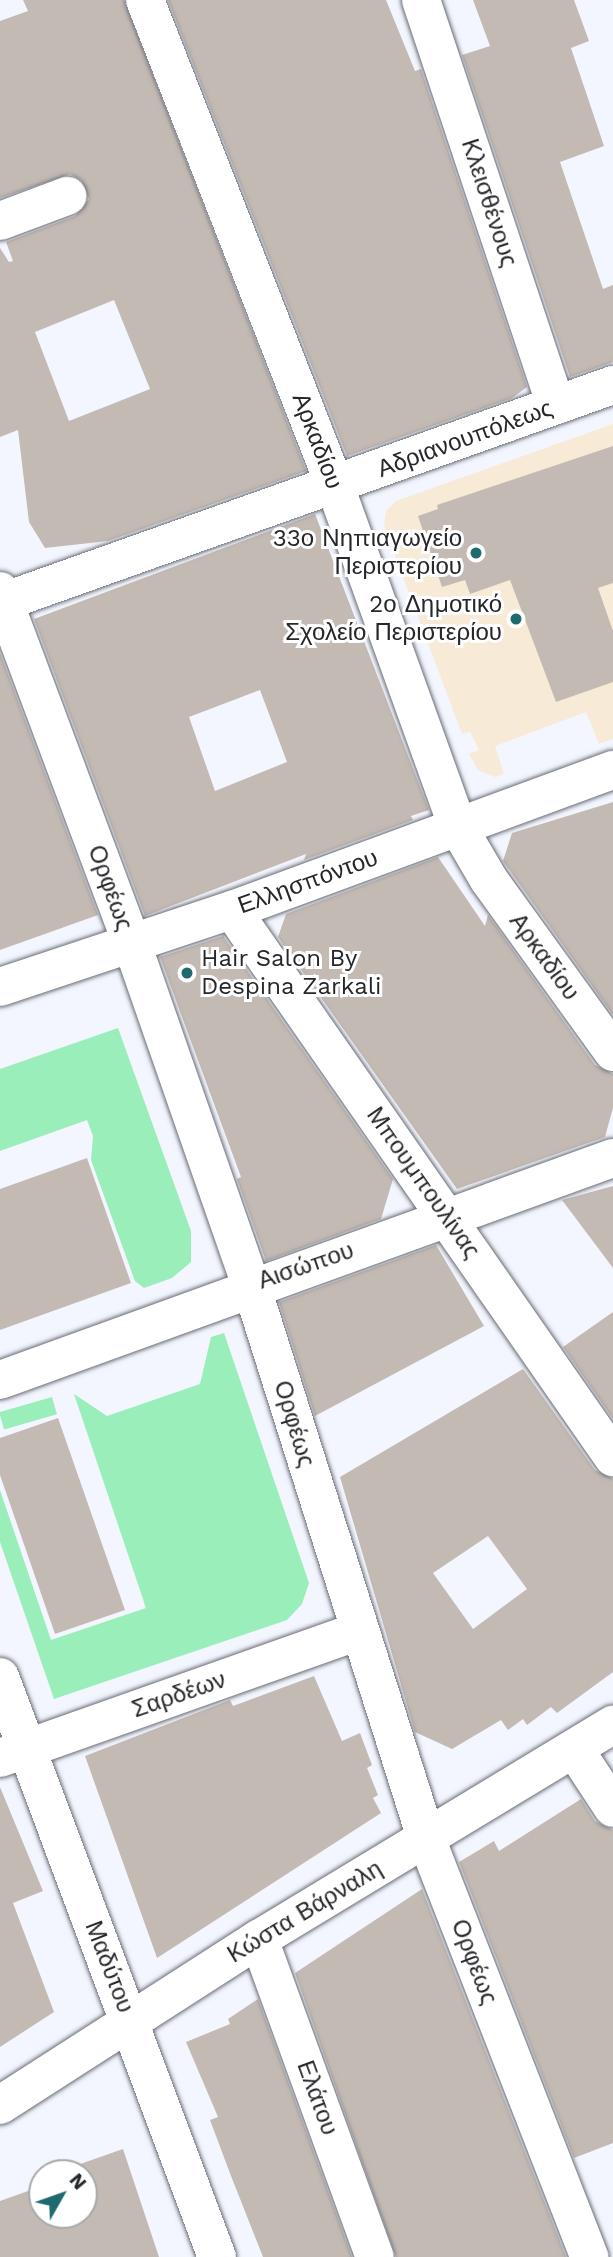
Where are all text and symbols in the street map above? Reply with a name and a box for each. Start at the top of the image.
street label: Κλεισθένους [455,135,523,271]
street label: Αρκαδίου [286,389,348,493]
street label: Αδριανουπόλεως [374,394,556,484]
place label: 33ο Νηπιαγωγείο Περιστερίου [273,525,462,581]
marker: 33ο Νηπιαγωγείο Περιστερίου [468,545,484,561]
place label: 2ο Δημοτικό Σχολείο Περιστερίου [285,591,502,647]
marker: 2ο Δημοτικό Σχολείο Περιστερίου [508,611,524,627]
street label: Ορφέως [81,841,139,935]
street label: Ελλησπόντου [234,843,382,921]
street label: Αρκαδίου [503,908,585,1006]
place label: Hair Salon By Despina Zarkali [201,945,382,1001]
marker: Hair Salon By Despina Zarkali [179,965,195,981]
street label: Μπουμπουλίνας [360,1102,486,1264]
street label: Αισώπου [254,1236,358,1296]
street label: Ορφέως [267,1377,321,1471]
street label: Σαρδέων [128,1666,230,1724]
street label: Κώστα Βάρναλη [222,1855,388,1969]
street label: Ορφέως [445,1915,503,2009]
street label: Μαδύτου [78,1917,140,2017]
street label: Ελάτου [290,2057,344,2139]
north arrow [28,2159,98,2229]
text: N [65,2169,91,2194]

